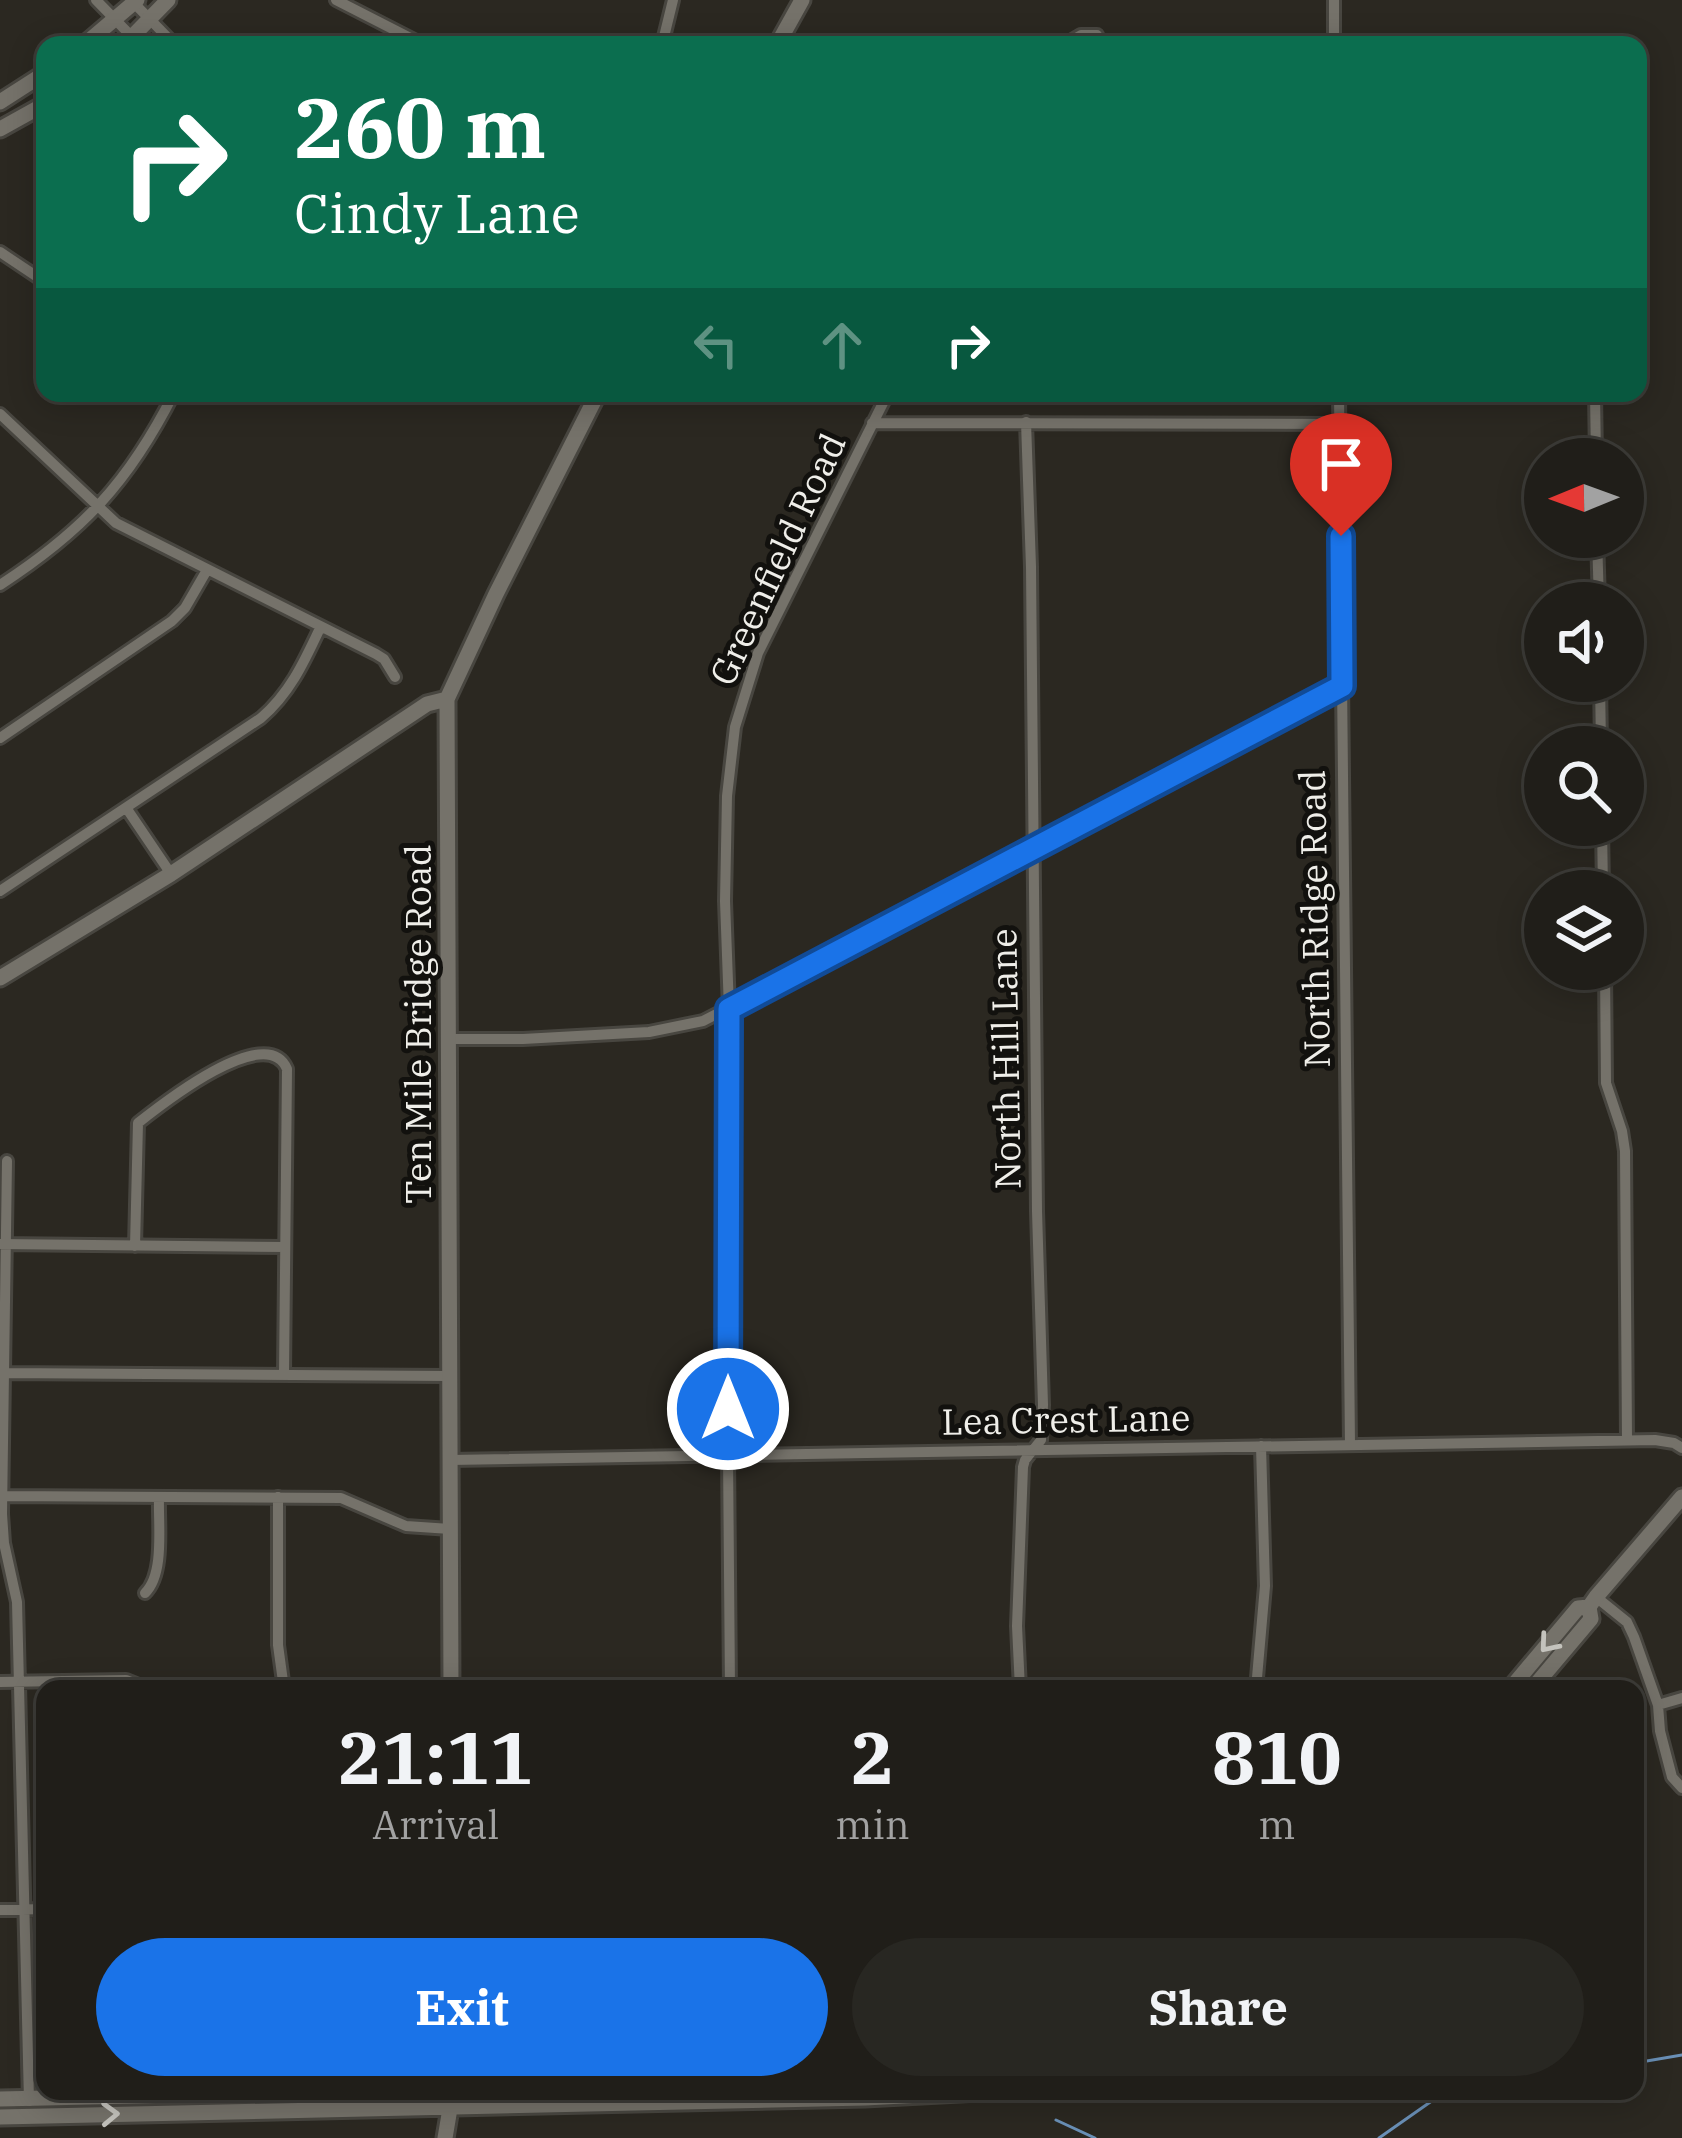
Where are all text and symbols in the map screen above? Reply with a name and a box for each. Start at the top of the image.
text: 260 m [294,72,546,181]
icon: right [96,84,252,240]
text: Cindy Lane [294,178,580,248]
icon: left [683,312,749,378]
icon: ahead [809,312,875,378]
icon: right [935,312,1001,378]
pin [1290,413,1392,536]
street label: Greenfield Road [698,426,856,692]
icon: arrive [1308,431,1374,497]
north arrow [1524,438,1644,558]
map controls [1524,438,1644,990]
button: sound [1524,582,1644,702]
button: search [1524,726,1644,846]
street label: North Ridge Road [1288,769,1340,1069]
street label: Ten Mile Bridge Road [394,844,441,1204]
button: layers [1524,870,1644,990]
street label: North Hill Lane [979,928,1031,1190]
position arrow [665,1346,791,1472]
street label: Lea Crest Lane [941,1393,1191,1445]
one-way arrow [1540,1631,1562,1653]
text: 21:11 [338,1710,533,1804]
text: 2 [851,1710,894,1804]
text: 810 [1212,1710,1342,1804]
text: Arrival [372,1799,499,1850]
text: min [835,1799,910,1850]
text: m [1258,1799,1295,1850]
button: Exit [96,1938,828,2076]
button: Share [852,1938,1584,2076]
one-way arrow [101,2102,120,2128]

